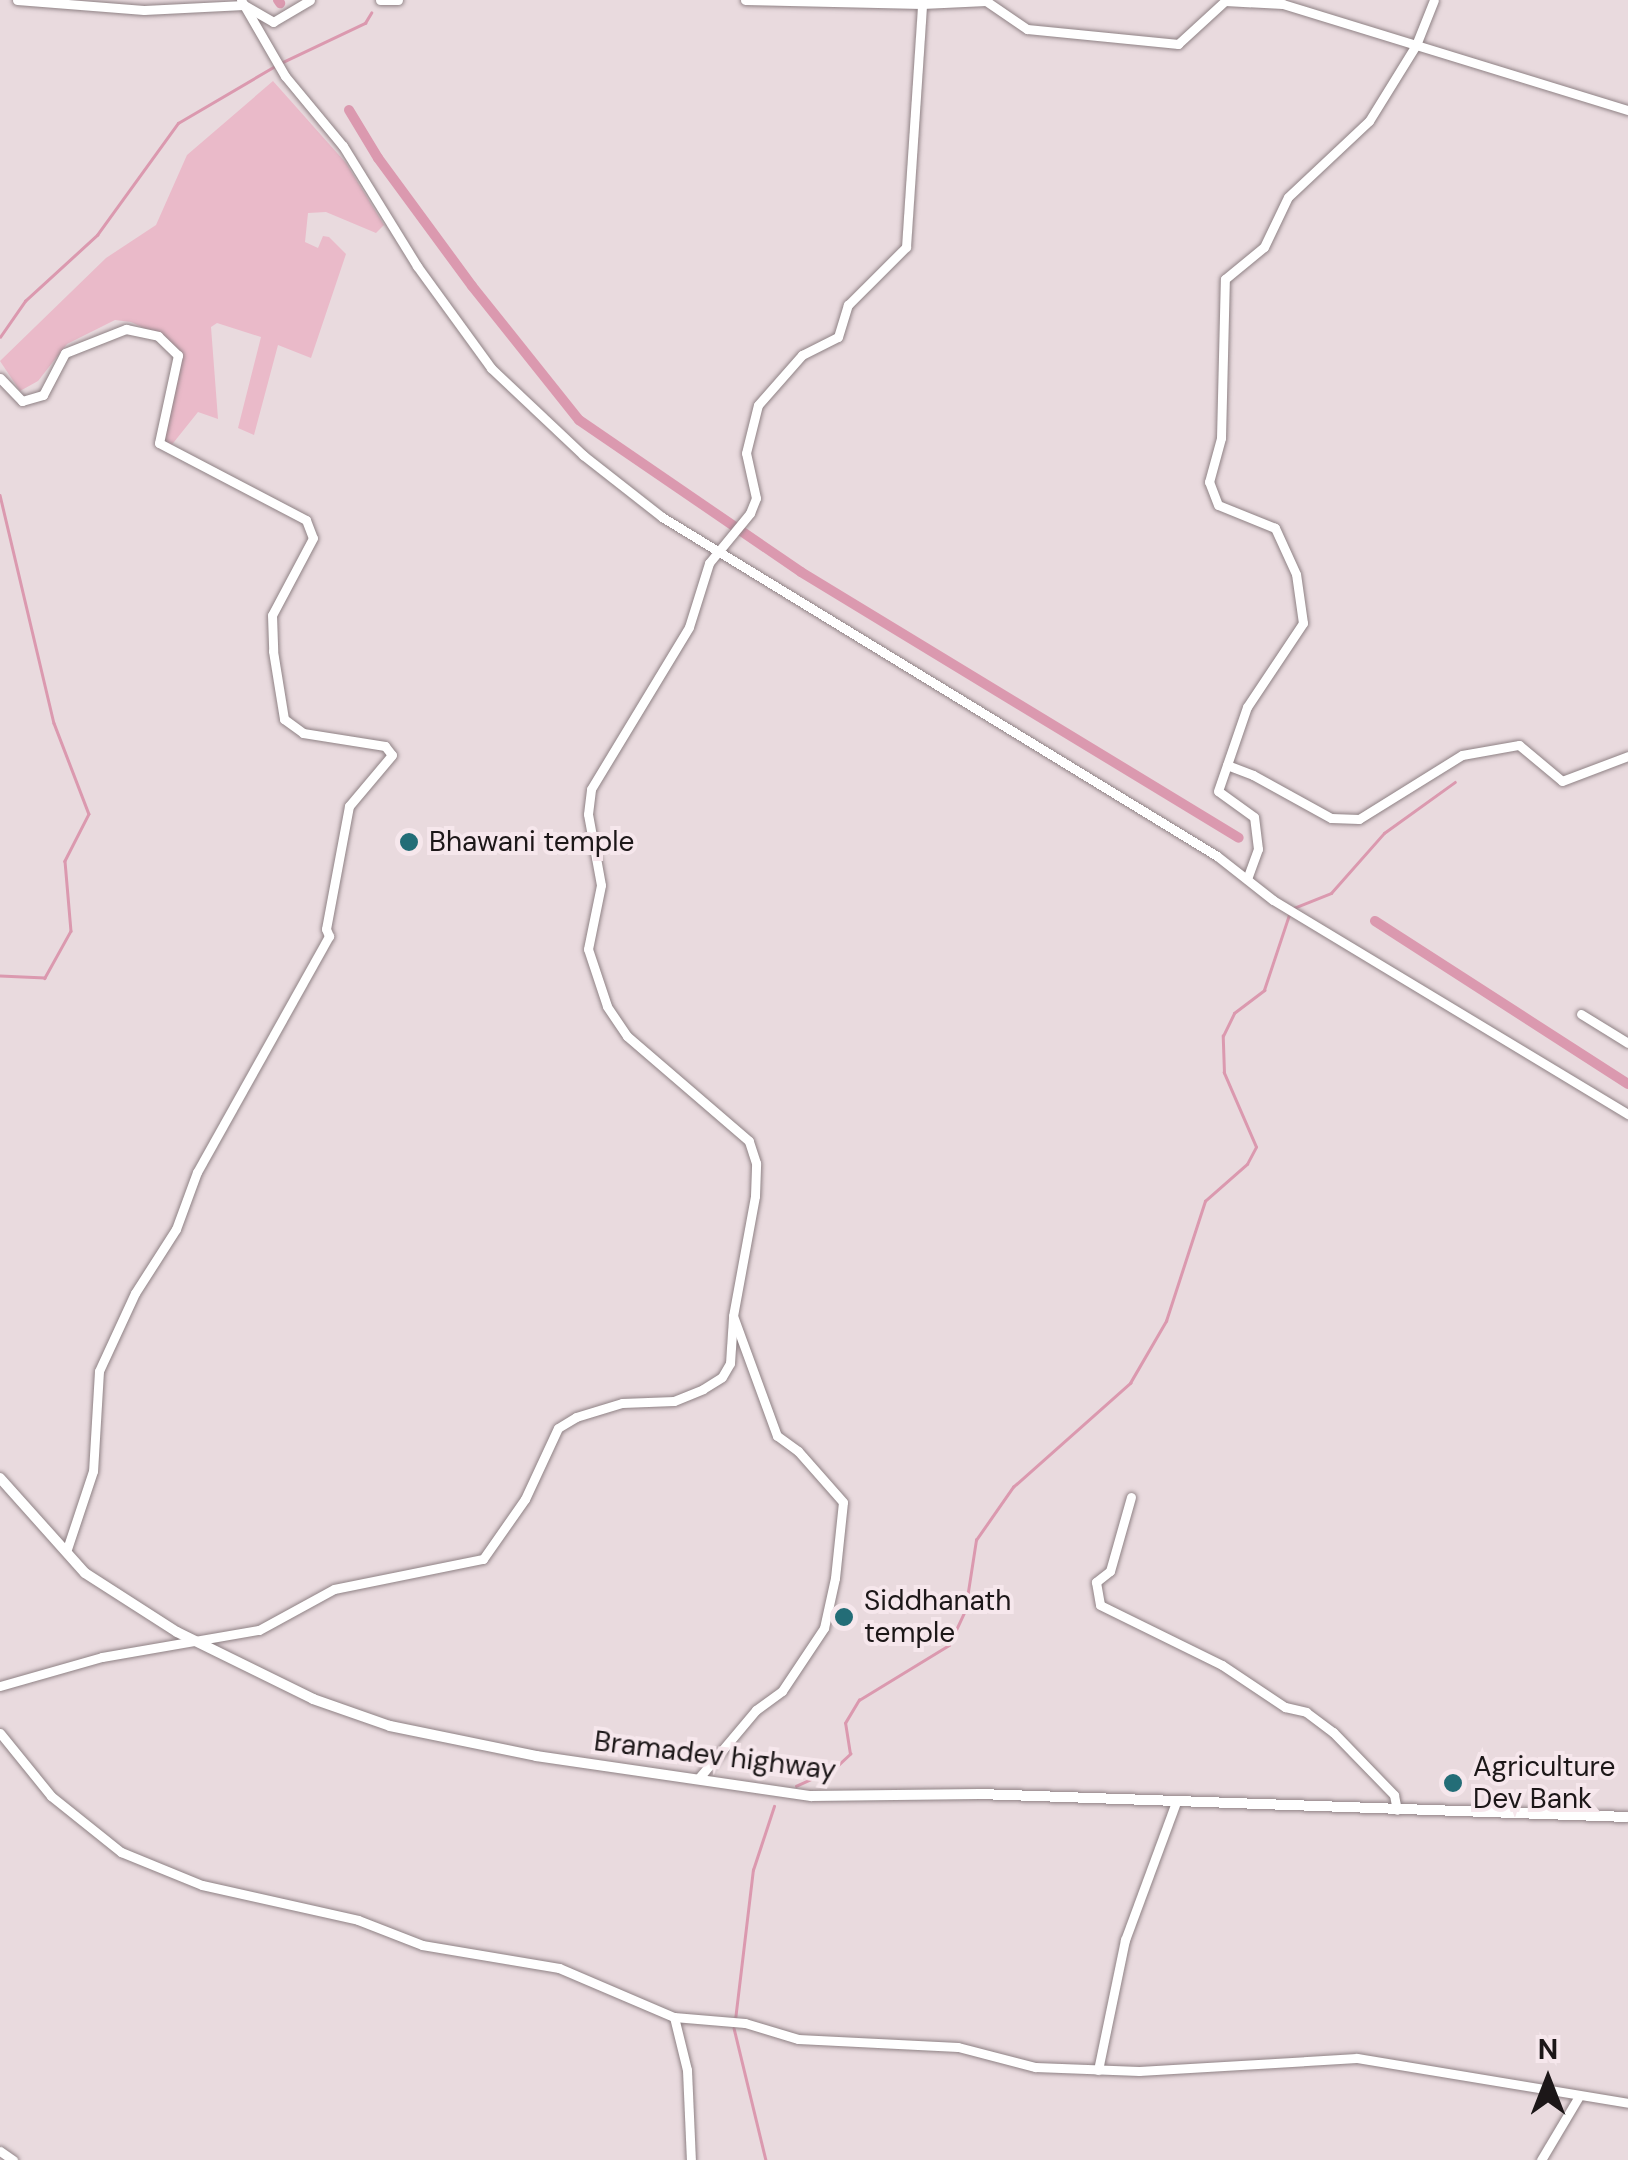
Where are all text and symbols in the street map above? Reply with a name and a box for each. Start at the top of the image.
place label: Bhawani temple [429,825,634,859]
marker: Bhawani temple [398,831,420,853]
place label: Siddhanath temple [864,1584,1011,1650]
marker: Siddhanath temple [833,1606,855,1628]
street label: Bramadev highway [592,1724,838,1788]
place label: Agriculture Dev Bank [1473,1750,1615,1816]
marker: Agriculture Dev Bank [1442,1772,1464,1794]
north arrow [1498,2030,1598,2130]
text: N [1538,2031,1558,2068]

